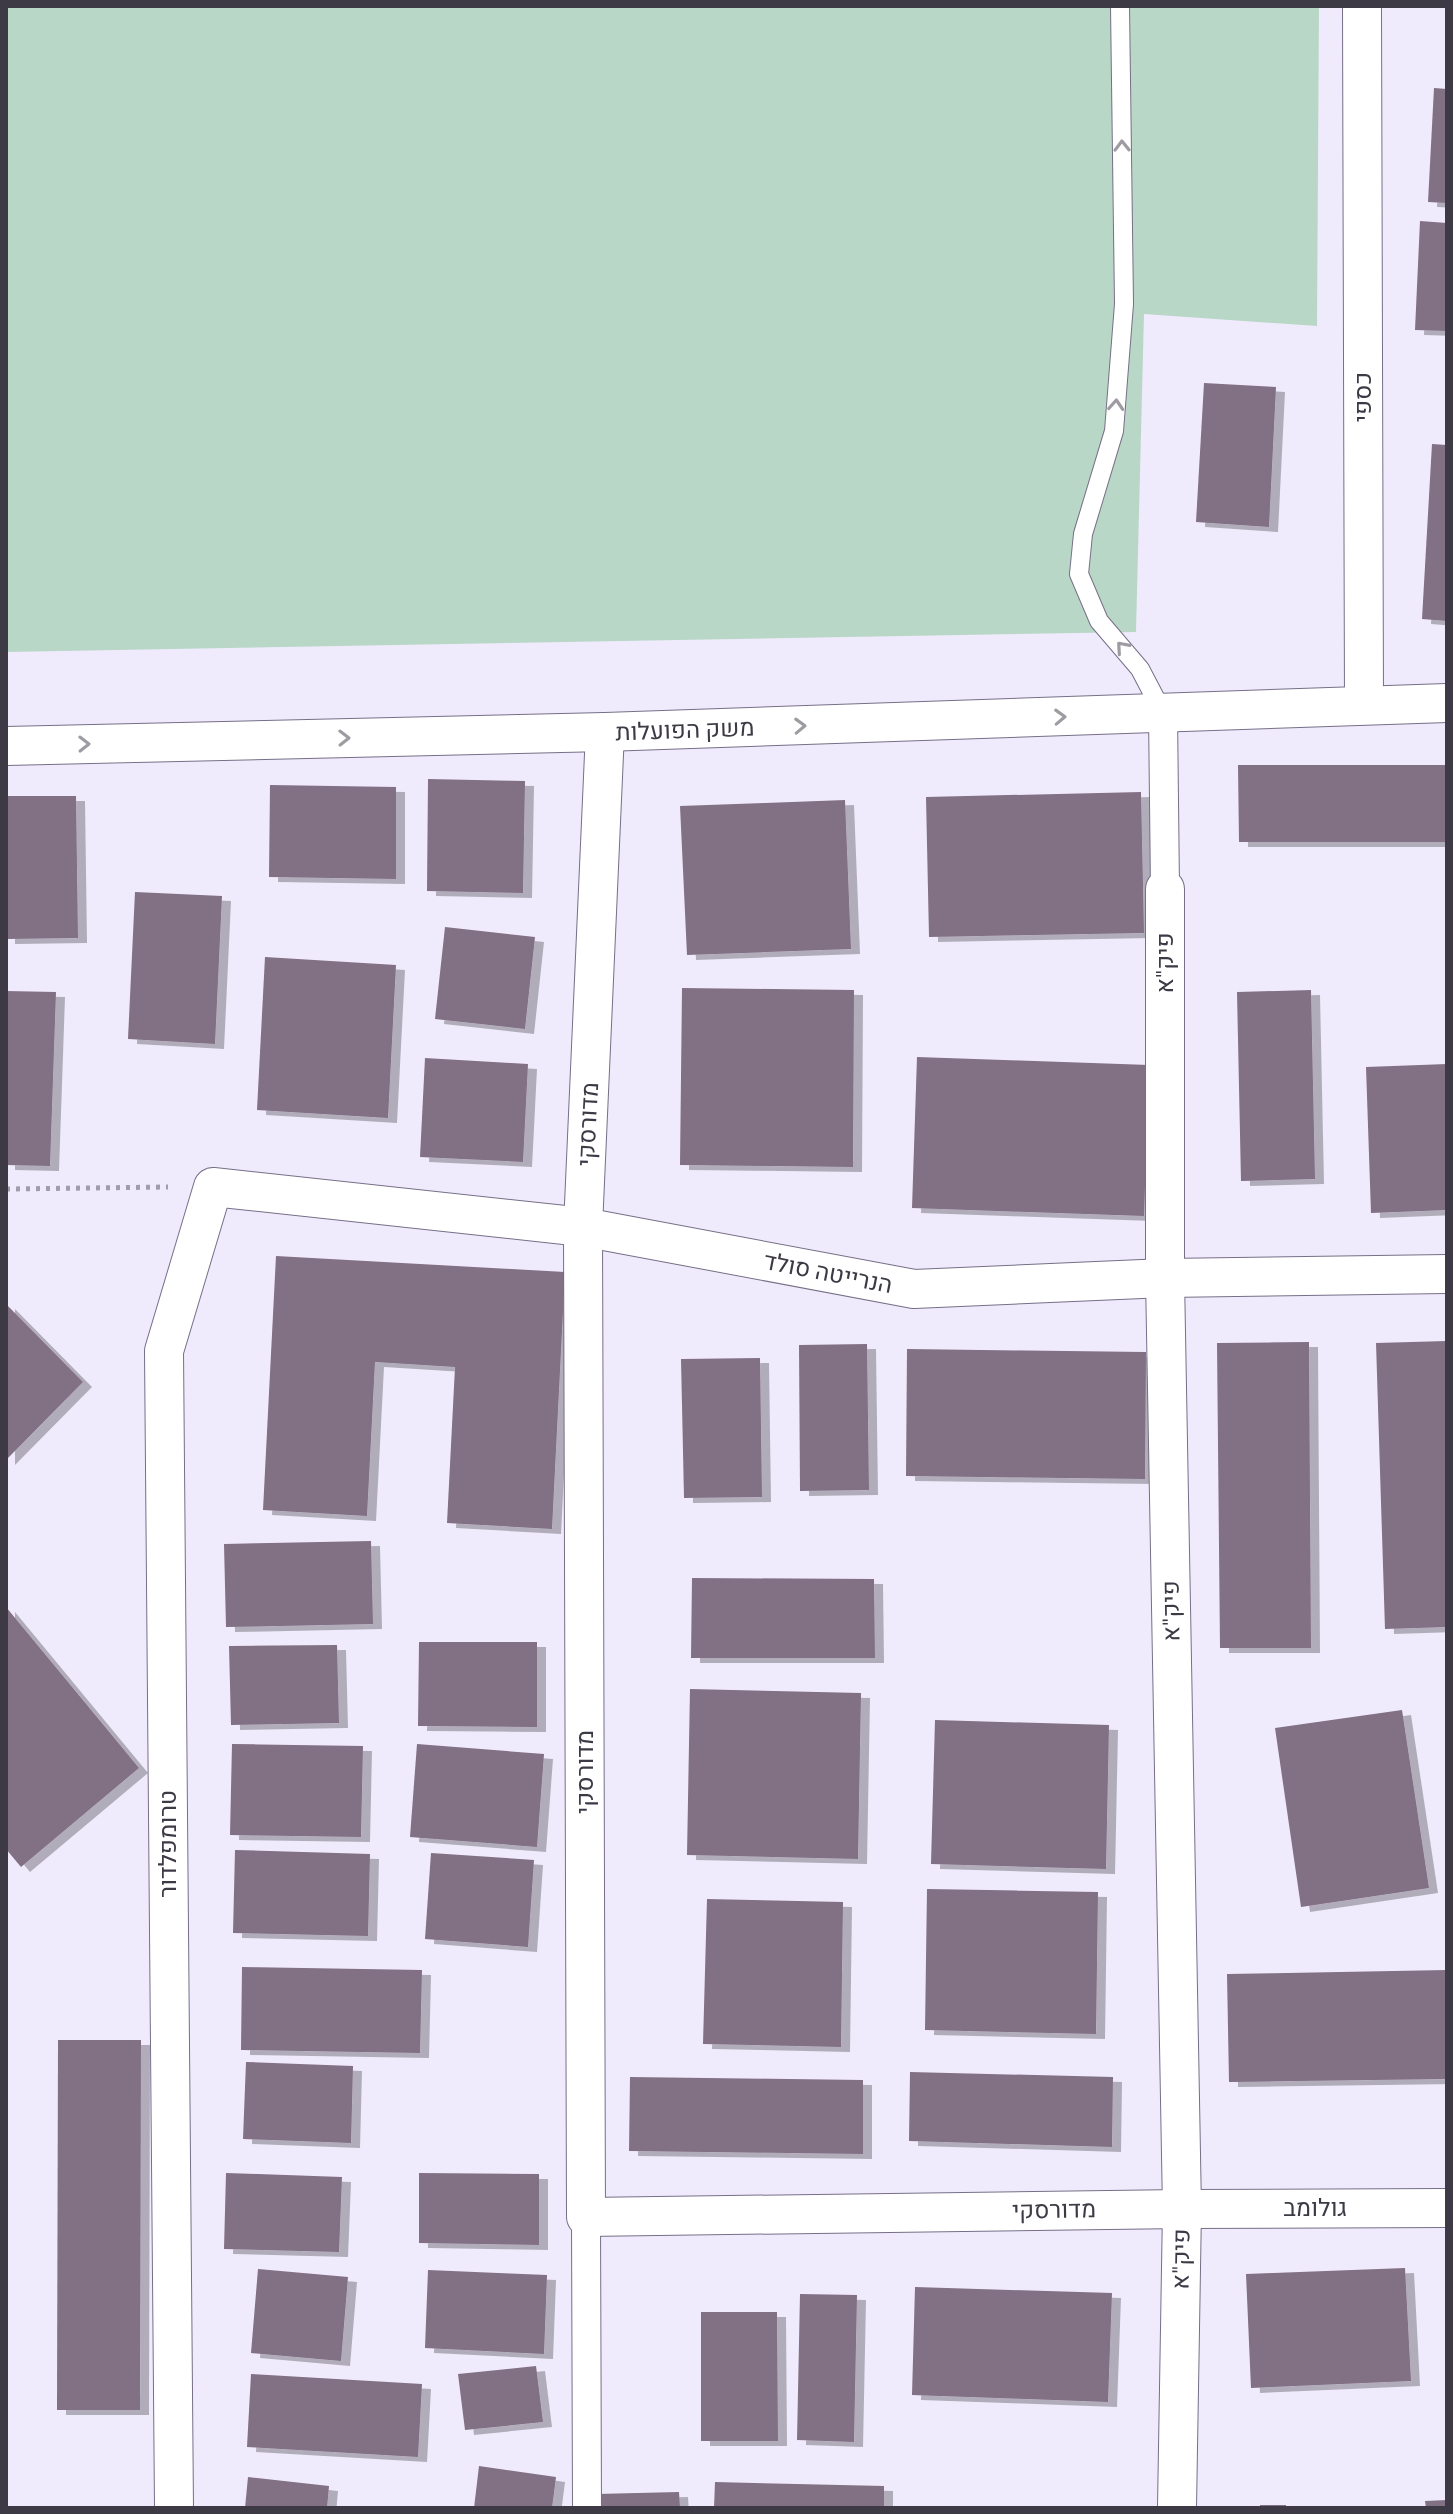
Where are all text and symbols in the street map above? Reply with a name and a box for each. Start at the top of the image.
one-way arrow [1113,139,1131,152]
street label: כספי [1347,372,1376,422]
one-way arrow [1108,398,1125,411]
one-way arrow [1117,642,1132,657]
one-way arrow [1054,708,1067,725]
street label: משק הפועלות [615,712,755,745]
one-way arrow [794,717,807,734]
one-way arrow [338,730,351,747]
one-way arrow [78,735,91,753]
street label: פיק"א [1149,932,1178,994]
street label: מדורסקי [570,1081,603,1167]
street label: הנרייטה סולד [761,1245,895,1298]
street label: פיק"א [1154,1580,1185,1642]
street label: מדורסקי [569,1730,598,1814]
street label: טרומפלדור [152,1790,181,1898]
street label: גולומב [1283,2192,1347,2221]
street label: מדורסקי [1012,2193,1096,2224]
street label: פיק"א [1164,2228,1195,2290]

